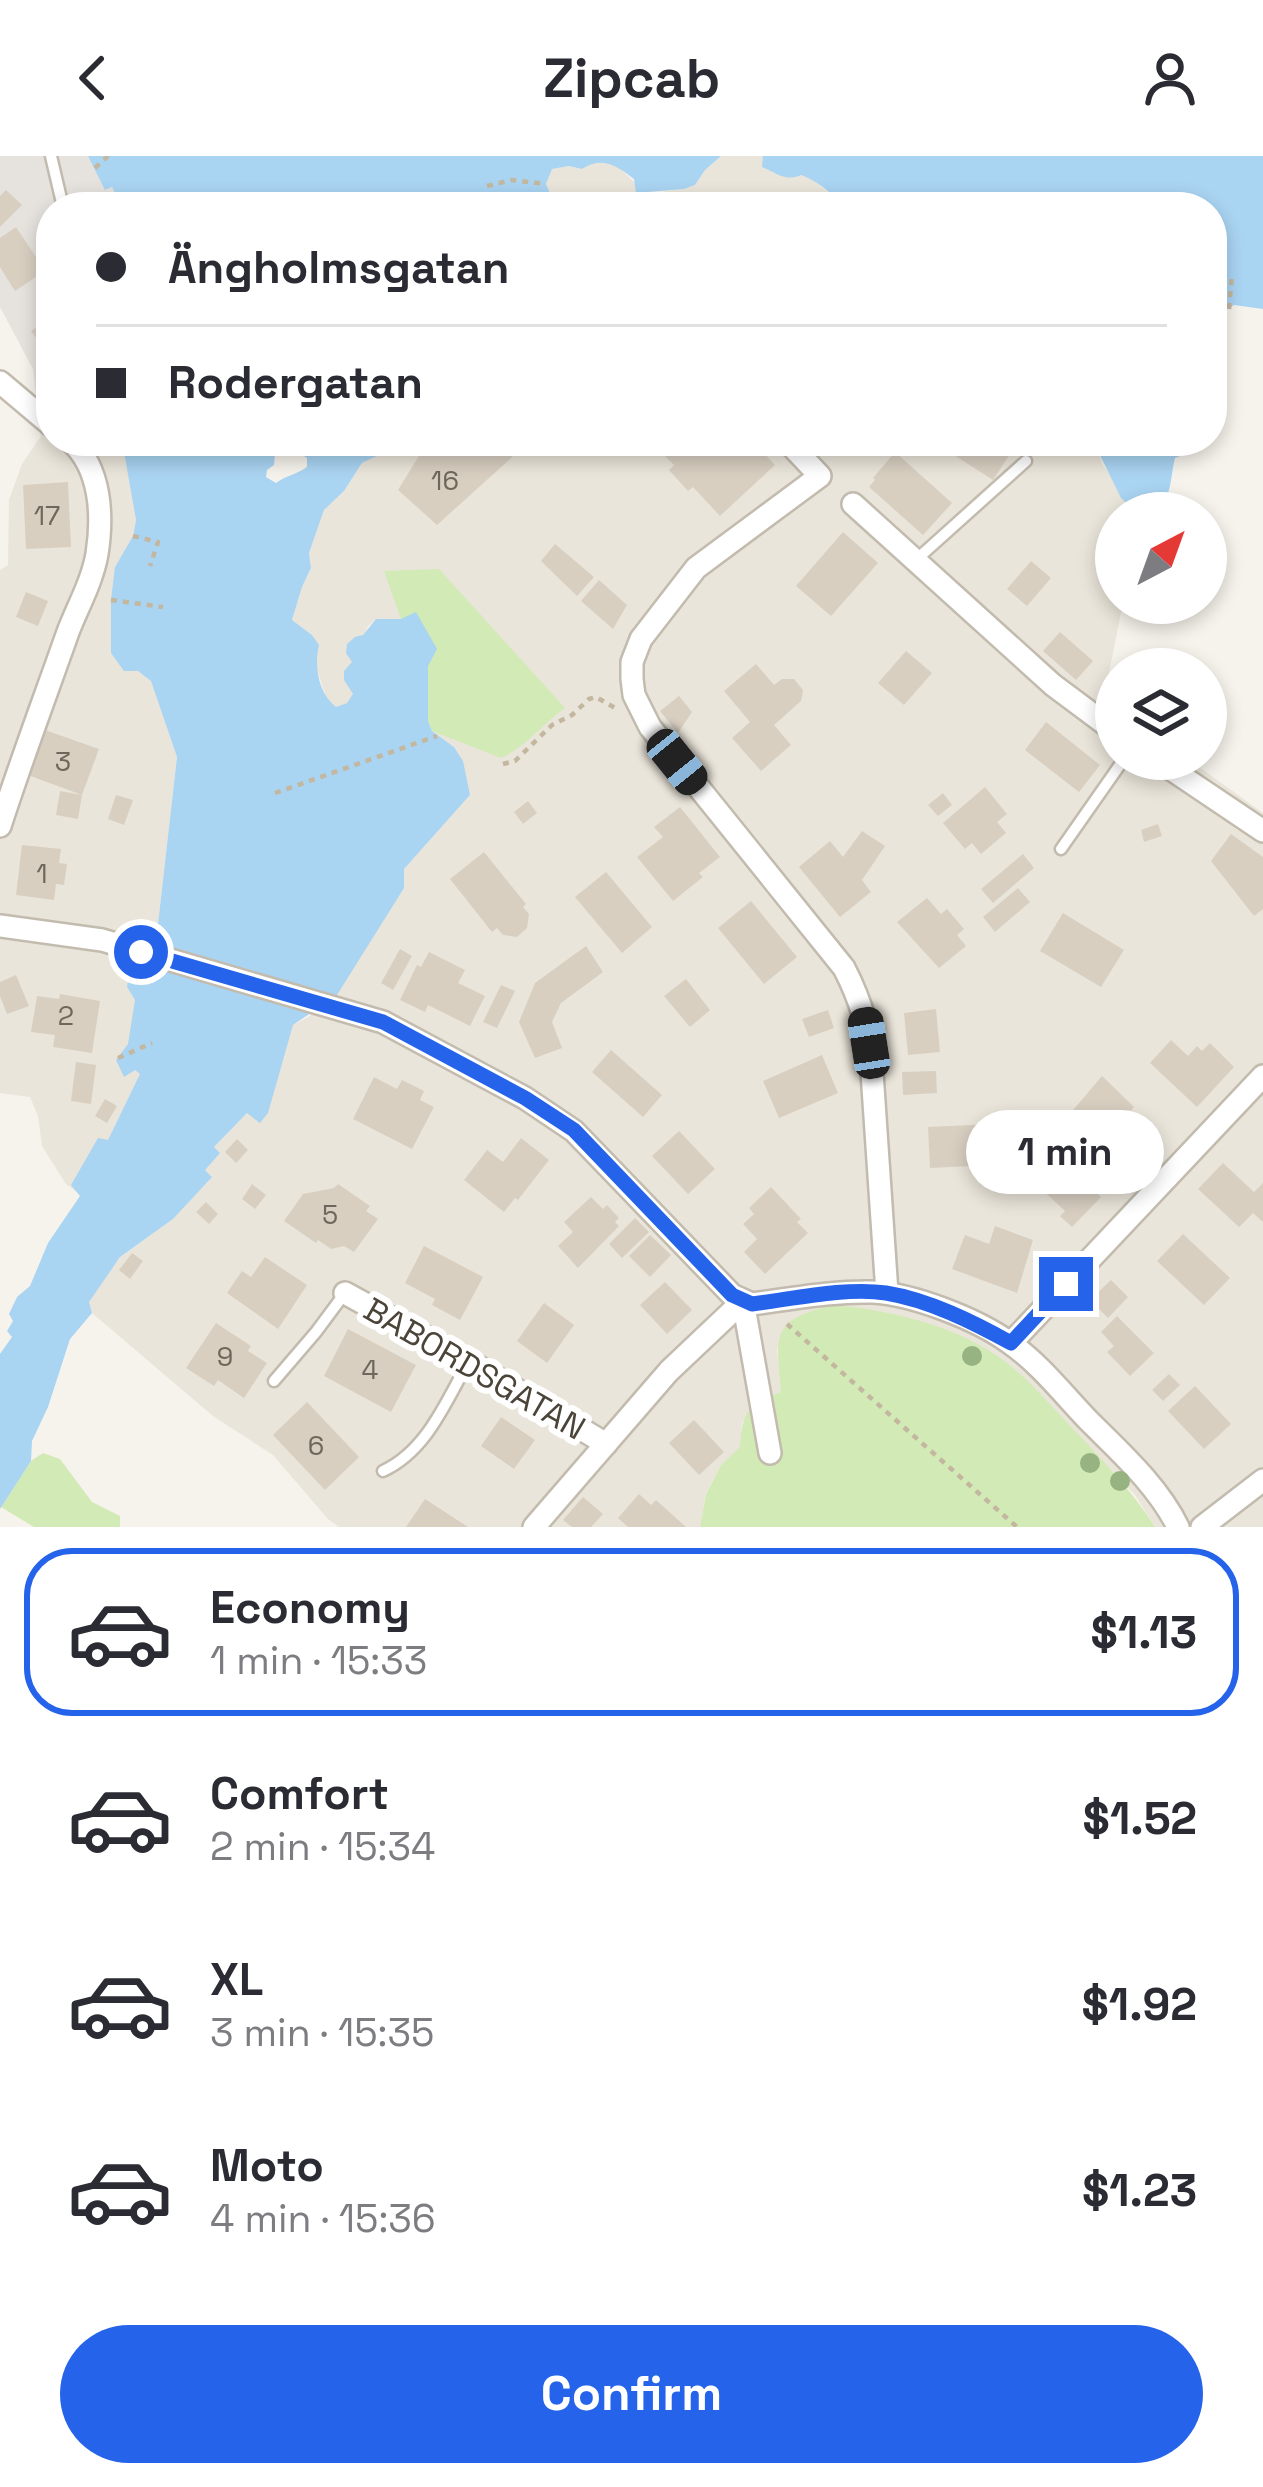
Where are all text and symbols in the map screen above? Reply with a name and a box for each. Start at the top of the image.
text: Zipcab [543,44,720,113]
icon: back [60,45,126,111]
icon: person [1137,45,1203,111]
text: Ängholmsgatan [168,239,510,296]
text: Rodergatan [168,354,423,411]
house number: 16 [431,463,459,498]
north arrow [1095,492,1227,624]
map controls [1095,492,1227,780]
house number: 17 [34,498,60,533]
button: layers [1095,648,1227,780]
car [640,723,714,801]
house number: 3 [55,744,71,779]
house number: 1 [36,856,48,891]
route start [114,925,168,979]
house number: 2 [58,998,74,1033]
car [846,1005,892,1081]
callout: 1 min [967,1110,1165,1194]
text: 1 min [1017,1127,1113,1176]
house number: 5 [322,1197,338,1232]
route end [1039,1257,1093,1311]
street label: BABORDSGATAN [356,1288,593,1449]
house number: 9 [217,1339,233,1374]
house number: 4 [362,1352,379,1387]
house number: 6 [308,1428,324,1463]
icon: car [66,1578,174,1686]
text: Economy [210,1579,410,1636]
text: $1.13 [1091,1604,1197,1661]
text: 1 min · 15:33 [210,1636,427,1685]
icon: car [66,1764,174,1872]
text: Comfort [210,1765,389,1822]
text: $1.52 [1083,1790,1197,1847]
text: 2 min · 15:34 [210,1822,435,1871]
icon: car [66,1950,174,2058]
text: XL [210,1951,263,2008]
text: $1.92 [1082,1976,1197,2033]
text: 3 min · 15:35 [210,2008,434,2057]
icon: car [66,2136,174,2244]
text: Moto [210,2137,324,2194]
text: $1.23 [1082,2162,1197,2219]
text: 4 min · 15:36 [210,2194,436,2243]
button: Confirm [60,2325,1203,2463]

